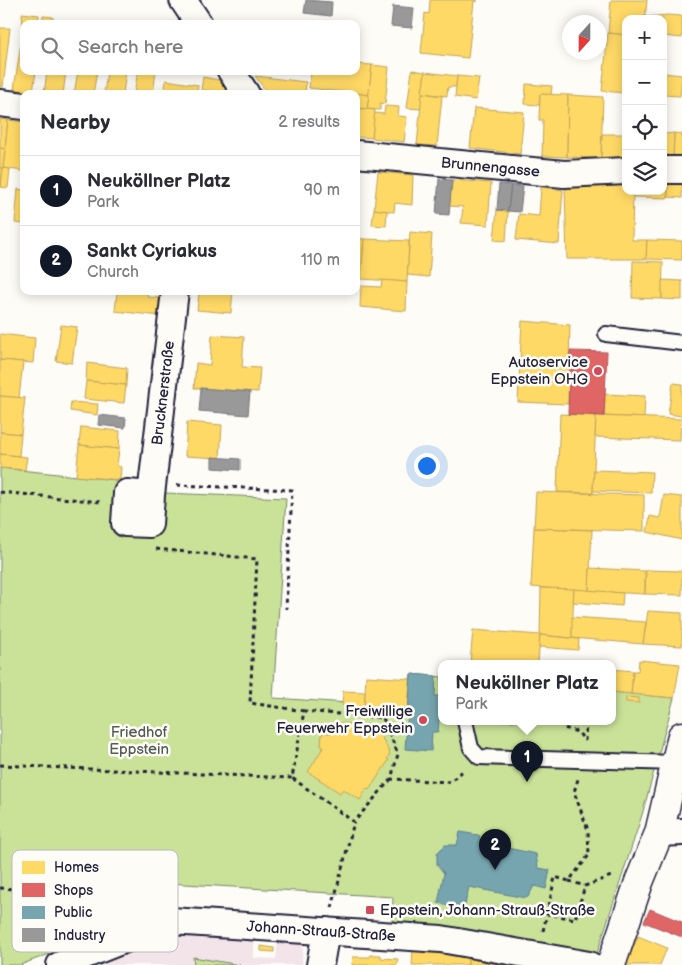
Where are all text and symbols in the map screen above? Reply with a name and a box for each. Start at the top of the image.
north arrow [562,15,607,60]
map controls [622,15,667,195]
button: + [622,15,667,60]
search box [20,20,360,75]
icon: search [38,34,66,62]
text: Search here [78,36,183,59]
button: − [622,60,667,105]
button: locate [622,105,667,150]
text: Nearby [40,110,110,135]
text: 2 results [278,113,340,132]
button: layers [622,150,667,195]
street label: Brunnengasse [440,153,541,182]
text: Neuköllner Platz [87,170,230,193]
text: 1 [53,181,59,200]
text: 90 m [304,181,340,200]
text: Park [87,193,119,212]
text: Sankt Cyriakus [87,240,217,263]
text: 2 [51,251,61,270]
text: 110 m [301,251,340,270]
text: Church [87,263,139,282]
street label: Brucknerstraße [148,340,179,446]
place label: Autoservice Eppstein OHG [491,353,588,389]
marker: Autoservice Eppstein OHG [592,365,604,377]
your location [414,453,440,479]
popup [438,660,616,725]
text: Neuköllner Platz [455,672,599,695]
text: Park [455,695,487,714]
place label: Freiwillige Feuerwehr Eppstein [277,702,413,738]
marker: Freiwillige Feuerwehr Eppstein [417,714,429,726]
park label: Friedhof Eppstein [109,723,169,759]
pin: 1 [511,741,543,782]
pin: 2 [479,829,511,870]
legend [12,850,178,952]
text: Homes [54,859,99,876]
text: Shops [54,882,93,899]
place label: Eppstein, Johann-Strauß-Straße [380,901,595,920]
text: Public [54,904,92,921]
marker: Eppstein, Johann-Strauß-Straße [364,904,376,916]
street label: Johann-Strauß-Straße [246,917,397,946]
text: Industry [54,927,106,944]

